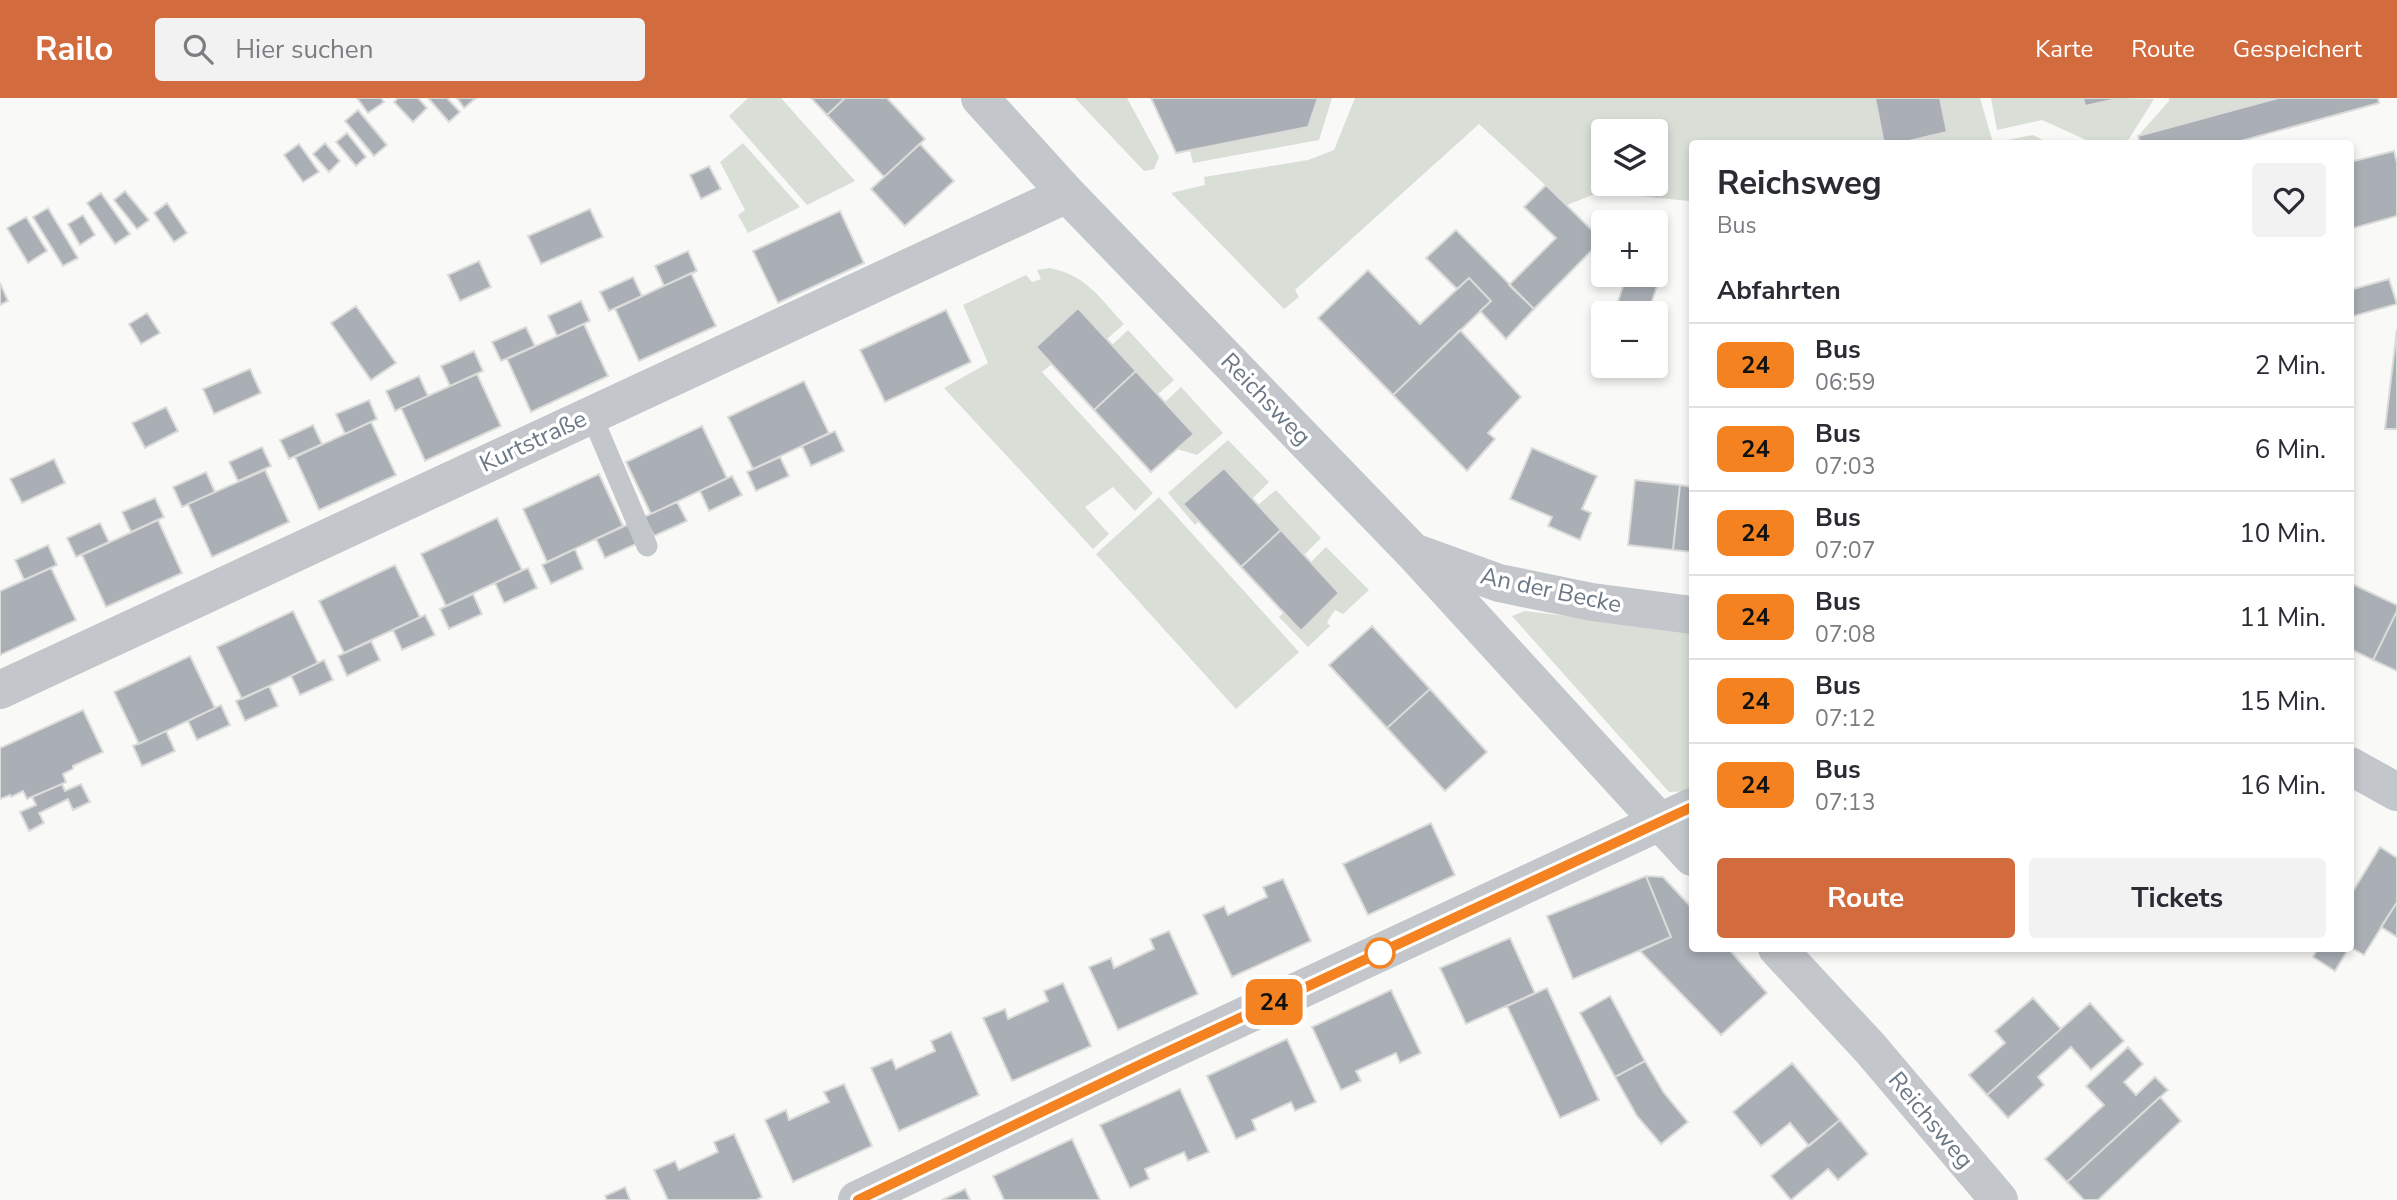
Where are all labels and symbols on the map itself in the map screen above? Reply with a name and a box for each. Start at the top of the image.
street label: Reichsweg [1214,346,1318,452]
street label: Kurtstraße [474,402,592,480]
street label: An der Becke [1478,559,1624,621]
unlabelled marker [1365,938,1395,968]
line badge: 24 [1242,979,1306,1025]
street label: Reichsweg [1881,1065,1981,1175]

